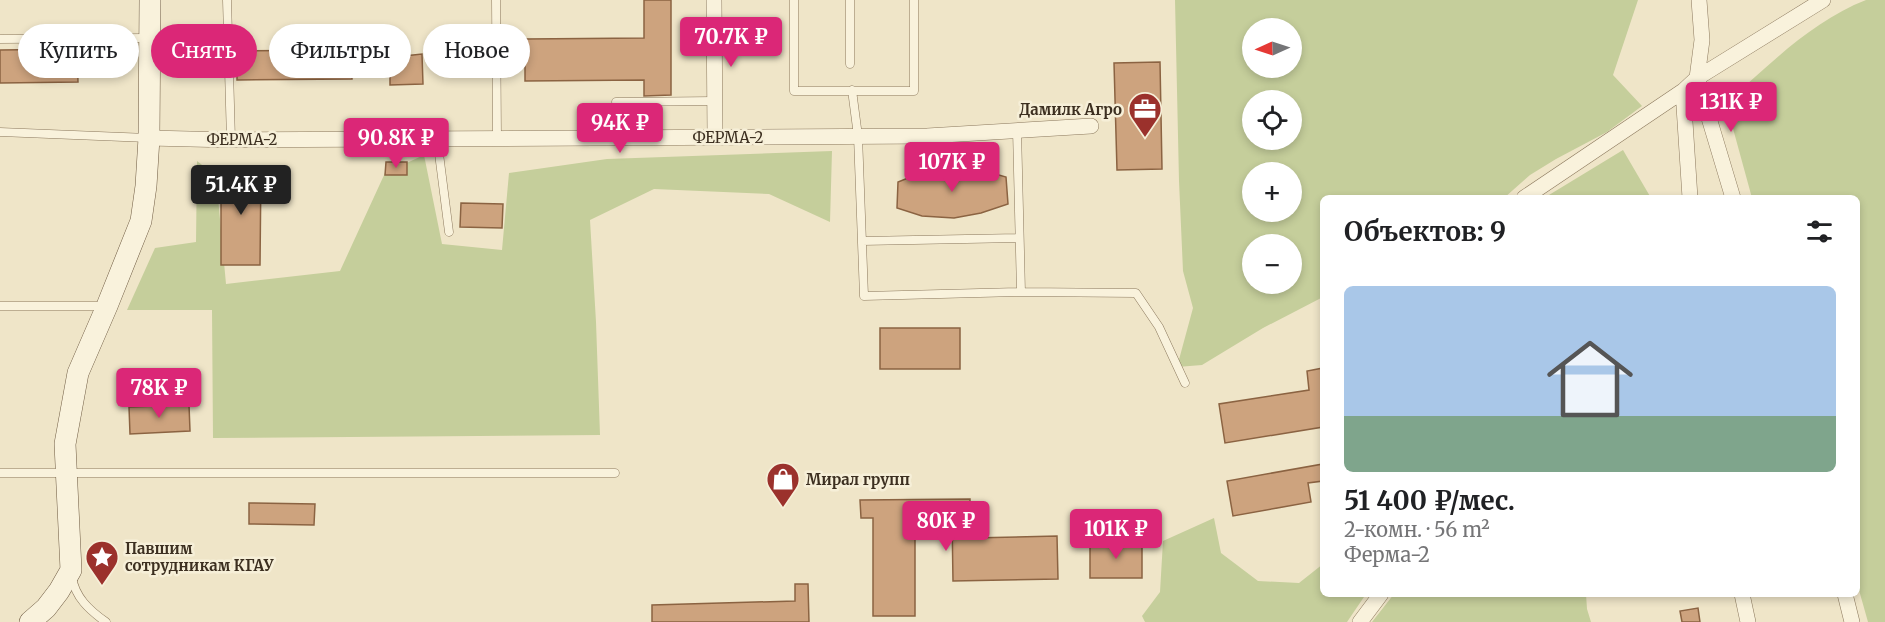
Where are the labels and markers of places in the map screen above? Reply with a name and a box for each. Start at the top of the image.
pin: 70.7K ₽ [676,17,786,68]
pin: 131K ₽ [1682,82,1780,133]
office icon: Дамилк Агро [1127,91,1163,138]
place label: Дамилк Агро [1019,100,1122,119]
pin: 94K ₽ [578,103,662,154]
pin: 90.8K ₽ [341,118,451,169]
pin: 107K ₽ [903,142,1001,193]
pin: 51.4K ₽ [186,165,296,216]
pin: 78K ₽ [117,368,201,419]
shop icon: Мирал групп [765,461,801,508]
place label: Мирал групп [806,470,910,489]
pin: 80K ₽ [904,501,988,552]
pin: 101K ₽ [1067,509,1165,560]
place icon: Павшим сотрудникам КГАУ [84,539,120,586]
place label: Павшим сотрудникам КГАУ [125,539,274,575]

